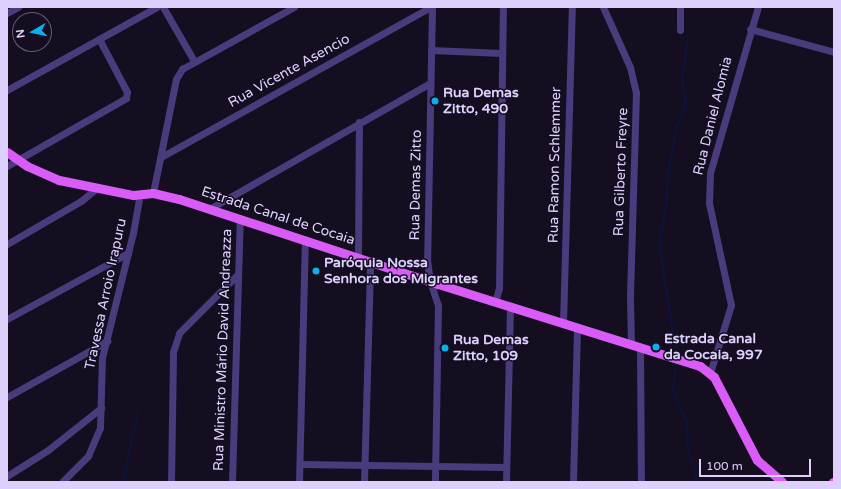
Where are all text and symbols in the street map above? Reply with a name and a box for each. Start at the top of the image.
north arrow [12,12,52,52]
text: N [14,28,28,39]
street label: Rua Vicente Asencio [225,31,353,111]
street label: Rua Daniel Alomia [690,55,736,177]
place label: Rua Demas Zitto, 490 [443,85,519,118]
street label: Rua Ramon Schlemmer [545,87,565,243]
marker: Rua Demas Zitto, 490 [430,96,440,106]
street label: Rua Gilberto Freyre [610,107,632,237]
street label: Rua Demas Zitto [407,129,425,241]
street label: Estrada Canal de Cocaia [199,183,357,249]
street label: Travessa Arroio Irapuru [82,217,130,371]
street label: Rua Ministro Mário David Andreazza [210,228,236,472]
place label: Paróquia Nossa Senhora dos Migrantes [324,255,478,288]
marker: Paróquia Nossa Senhora dos Migrantes [311,266,321,276]
place label: Estrada Canal da Cocaia, 997 [664,331,763,364]
place label: Rua Demas Zitto, 109 [453,332,529,364]
marker: Estrada Canal da Cocaia, 997 [651,342,661,352]
marker: Rua Demas Zitto, 109 [440,343,450,353]
scale bar [701,451,813,477]
text: 100 m [706,459,743,473]

